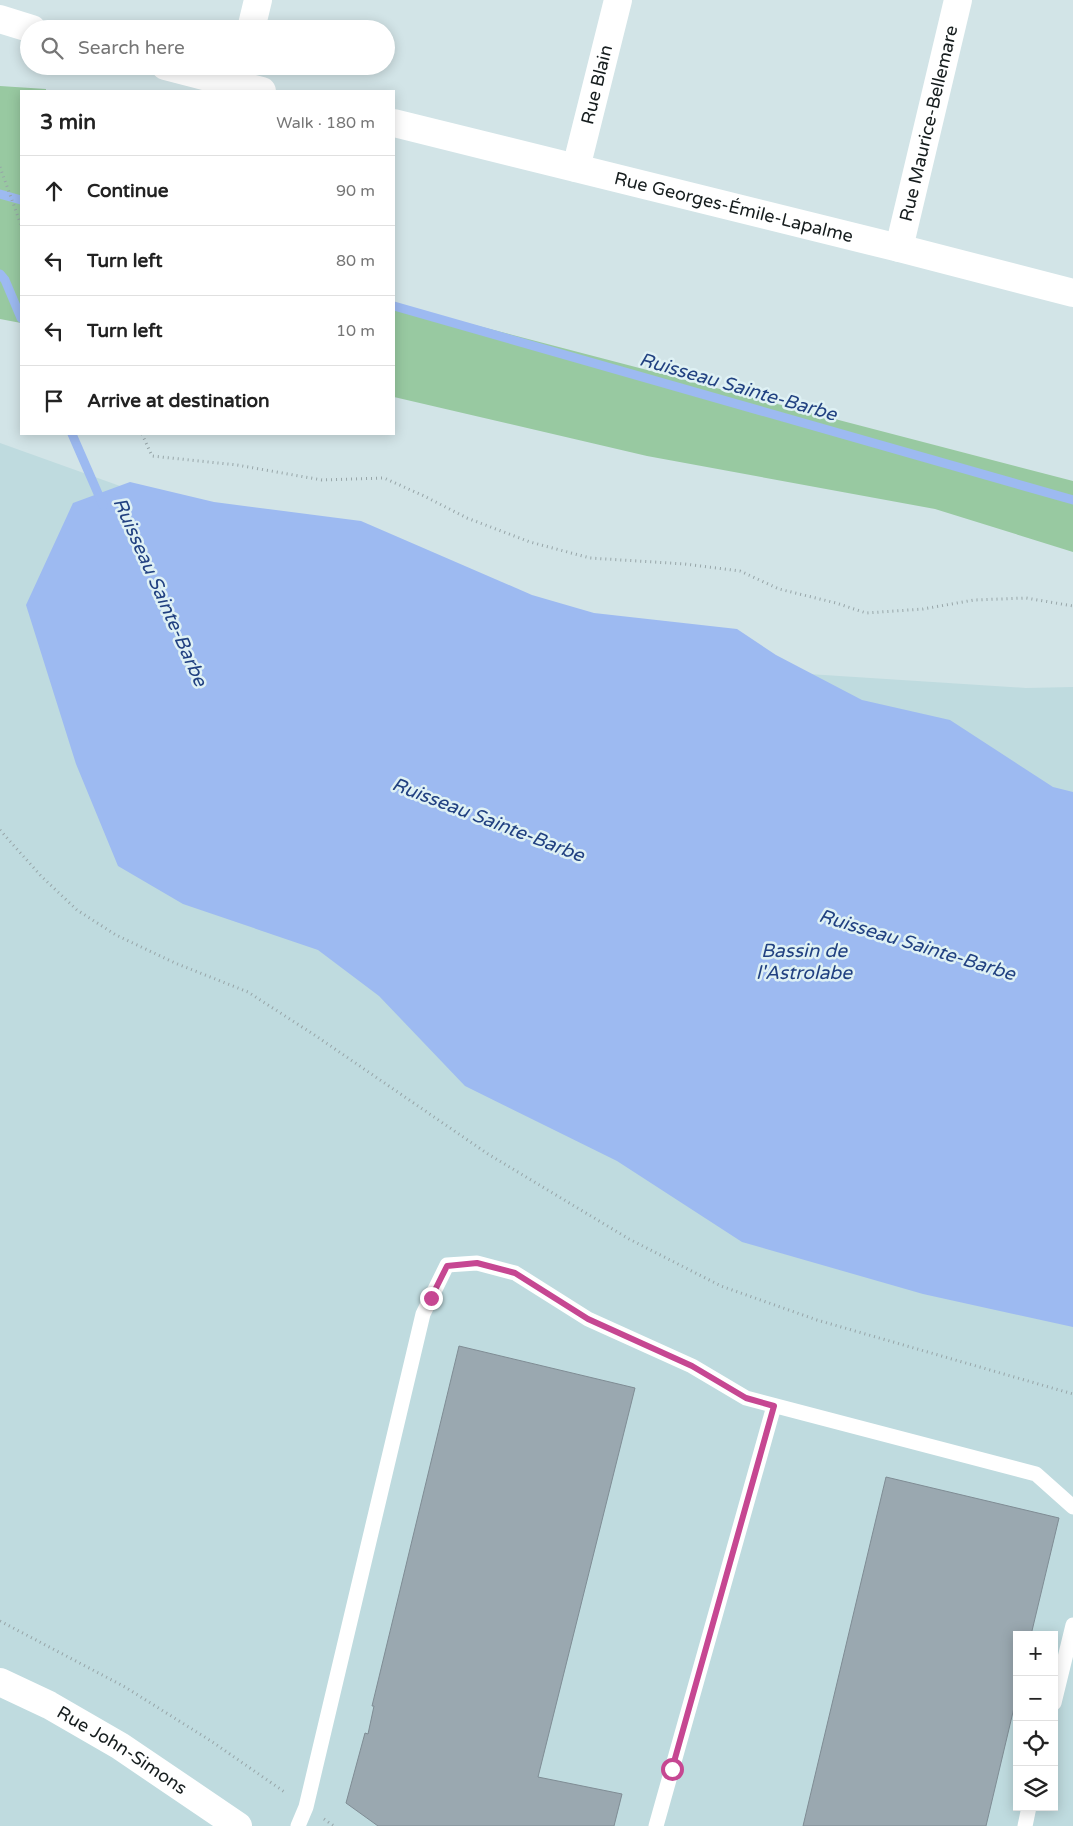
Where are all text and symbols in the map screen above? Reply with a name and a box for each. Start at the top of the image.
search box [20,20,395,75]
street label: Rue Maurice-Bellemare [895,23,963,224]
icon: search [38,34,66,62]
text: Search here [78,37,185,59]
street label: Rue Blain [576,43,617,127]
text: 3 min [40,110,96,135]
text: Walk · 180 m [276,113,375,133]
street label: Rue Georges-Émile-Lapalme [612,167,855,247]
icon: ahead [40,177,68,205]
text: Continue [87,180,169,202]
text: 90 m [336,181,375,201]
icon: left [40,247,68,275]
text: Turn left [87,250,163,272]
text: 80 m [336,251,375,271]
icon: left [40,317,68,345]
text: Turn left [87,320,163,342]
text: 10 m [336,321,375,341]
water label: Ruisseau Sainte-Barbe [637,348,840,426]
icon: arrive [40,387,68,415]
text: Arrive at destination [87,390,270,412]
water label: Ruisseau Sainte-Barbe [108,494,212,691]
water label: Ruisseau Sainte-Barbe [389,773,588,867]
water label: Ruisseau Sainte-Barbe [816,905,1019,986]
water label: Bassin de l'Astrolabe [756,940,853,984]
route end [420,1287,443,1310]
map controls [1013,1631,1058,1811]
button: + [1013,1631,1058,1676]
button: − [1013,1676,1058,1721]
street label: Rue John-Simons [53,1701,191,1799]
button: locate [1013,1721,1058,1766]
route start [661,1758,684,1781]
button: layers [1013,1766,1058,1811]

